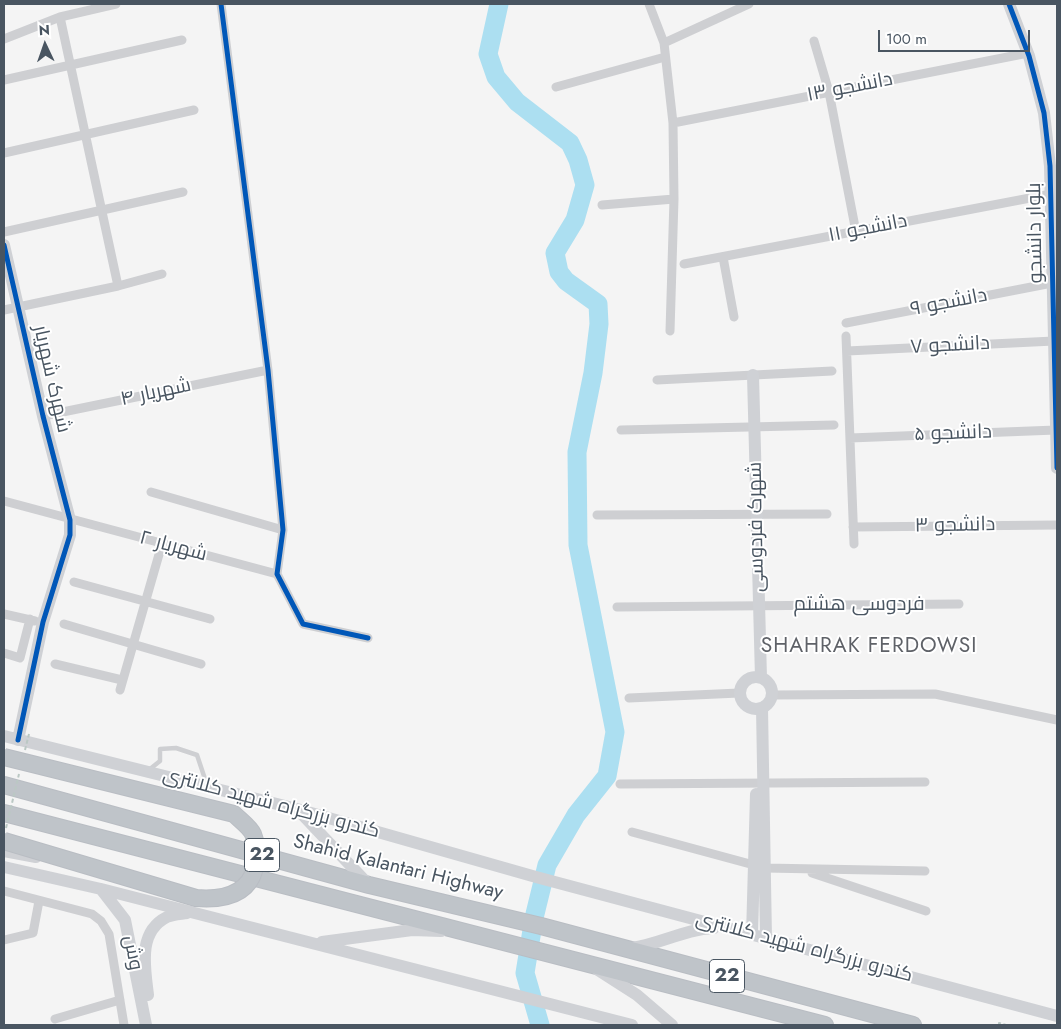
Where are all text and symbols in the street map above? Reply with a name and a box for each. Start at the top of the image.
north arrow [20,20,70,70]
text: N [38,20,50,40]
scale bar [881,20,1034,52]
text: 100 m [886,28,927,50]
street label: دانشجو ۱۳ [805,68,895,108]
street label: بلوار دانشجو [1023,182,1049,284]
street label: دانشجو ۱۱ [827,210,909,248]
street label: دانشجو ۹ [909,284,989,322]
street label: شهرک شهریار [27,323,75,435]
street label: دانشجو ۷ [910,332,990,360]
street label: شهریار ۴ [119,374,193,412]
street label: دانشجو ۵ [914,421,992,447]
street label: شهرک فردوسی [744,462,770,592]
street label: دانشجو ۳ [914,513,996,539]
street label: ۲ شهریار [137,527,209,567]
street label: فردوسی هشتم [793,593,925,617]
district label: SHAHRAK FERDOWSI [759,634,979,660]
street label: کندرو بزرگراه شهید کلانتری [160,763,382,845]
street label: Shahid Kalantari Highway [291,830,505,906]
road number: 22 [244,838,280,872]
street label: کندرو بزرگراه شهید کلانتری [693,907,915,989]
street label: وش [117,933,147,973]
road number: 22 [710,959,744,992]

